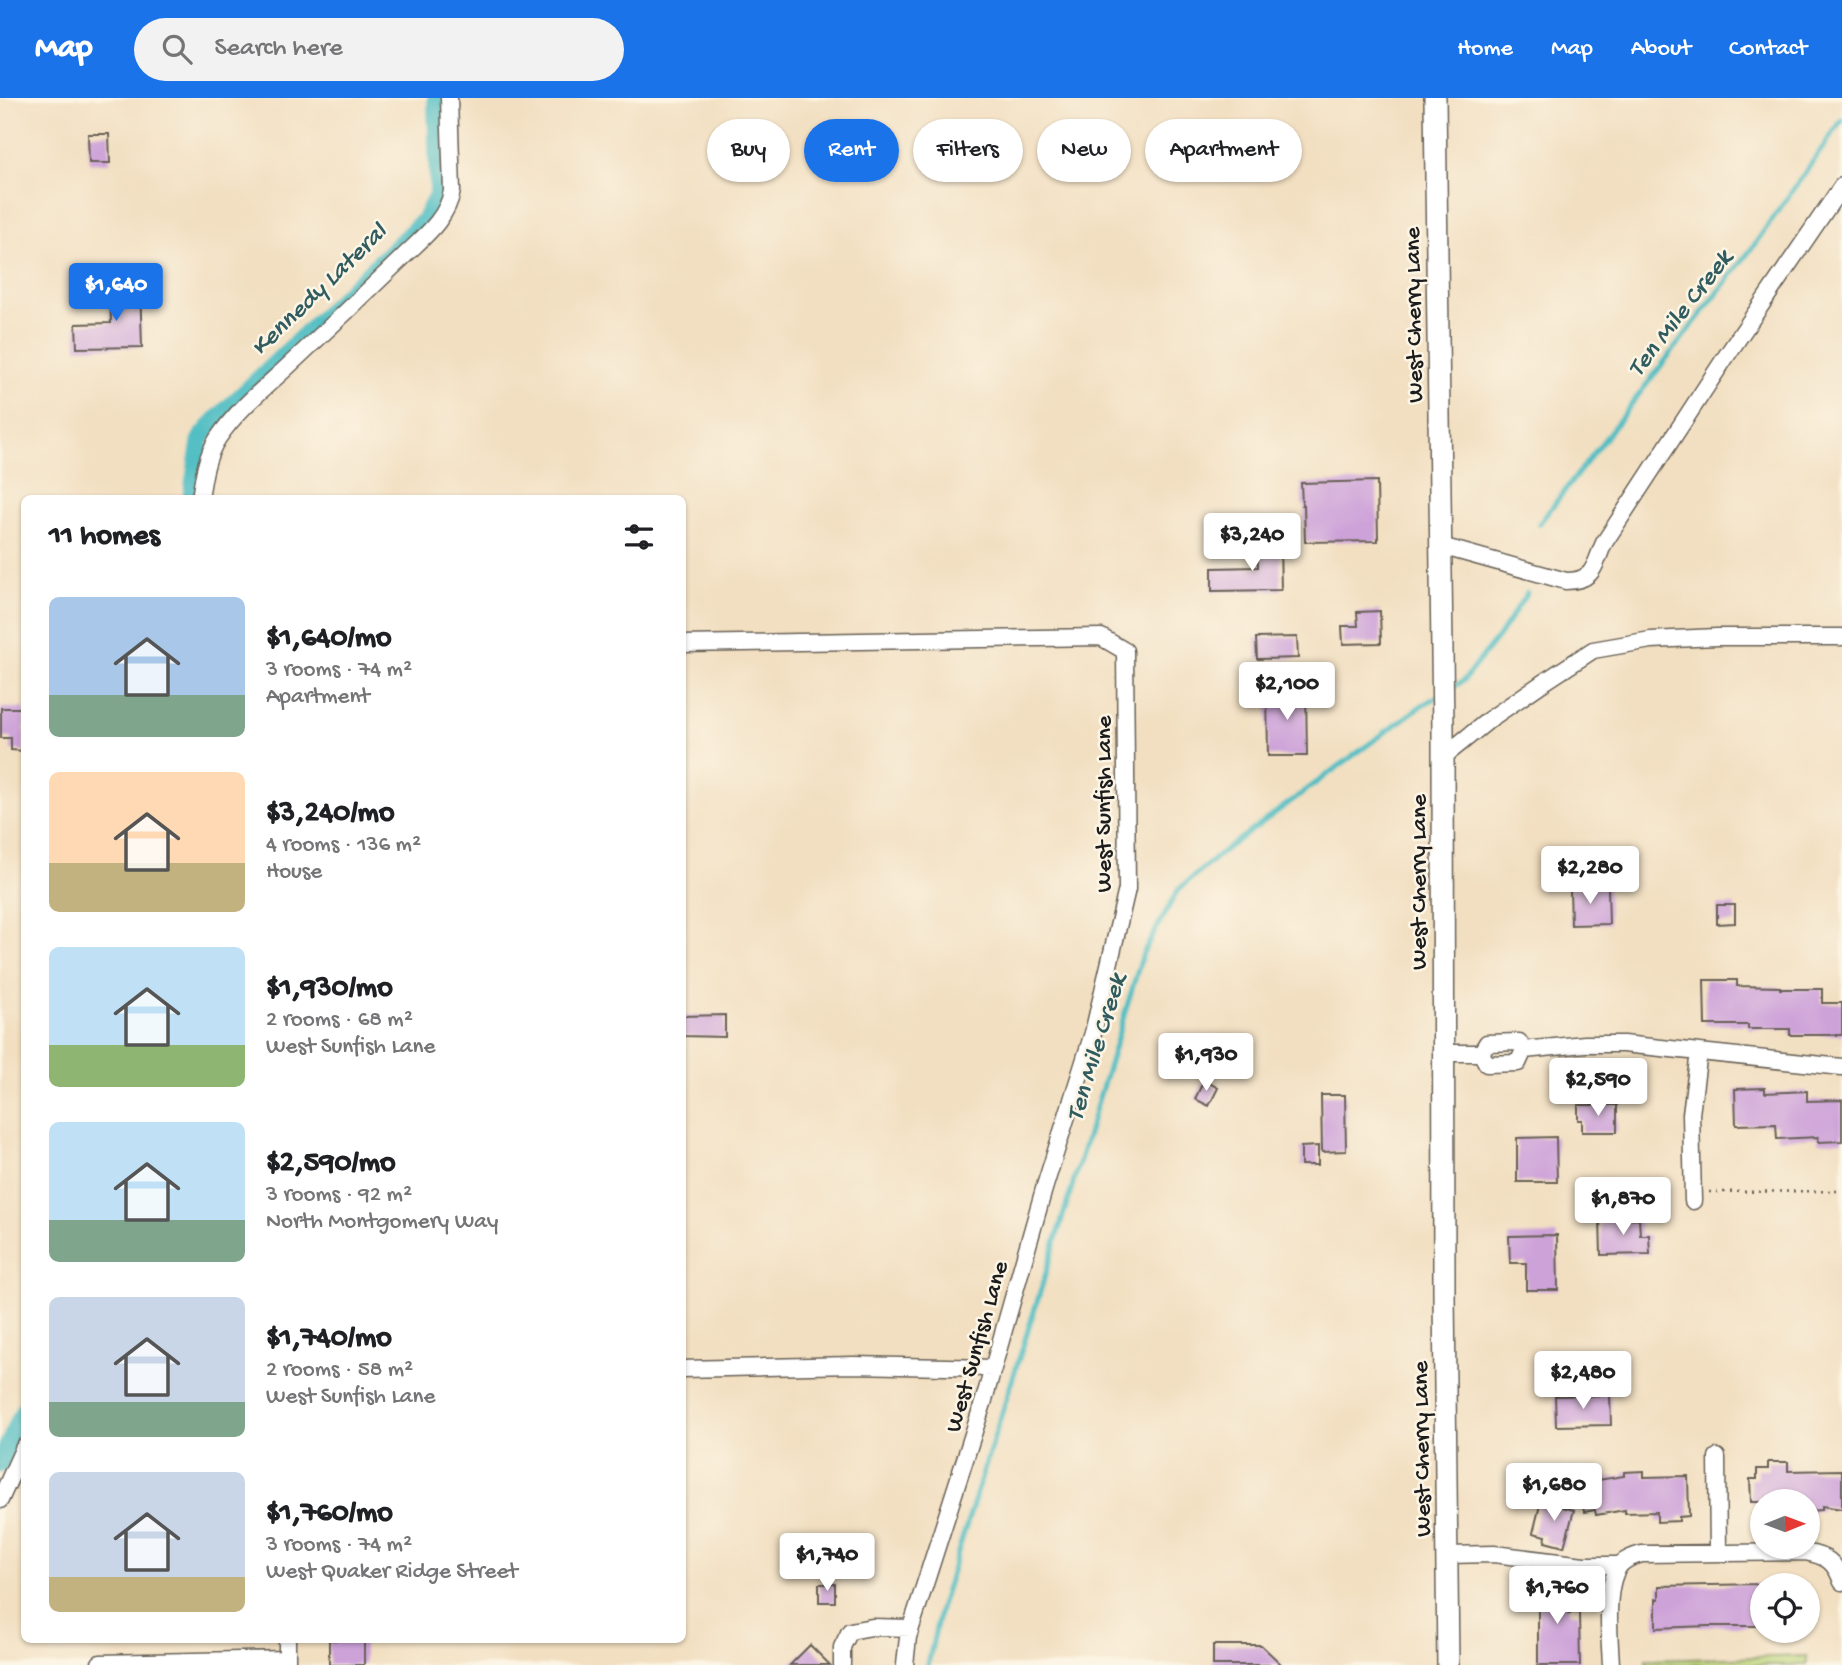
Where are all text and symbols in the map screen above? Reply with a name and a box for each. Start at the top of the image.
search box [134,18,624,81]
text: Map [35,30,92,68]
icon: search [158,30,196,68]
text: Search here [214,34,343,65]
text: Home [1457,35,1513,64]
text: Map [1551,35,1593,64]
text: About [1631,35,1691,64]
text: Contact [1729,35,1807,64]
chip: Buy [707,119,790,182]
chip: Rent [804,119,899,182]
chip: Filters [913,119,1023,182]
chip: New [1037,119,1131,182]
chip: Apartment [1145,119,1302,182]
water label: Kennedy Lateral [246,218,396,364]
street label: West Cherry Lane [1399,226,1432,403]
water label: Ten Mile Creek [1622,243,1742,384]
pin: $1,640 [59,264,173,323]
text: $1,640 [85,272,147,299]
pin: $3,240 [1195,514,1309,573]
icon: filters [620,518,658,556]
text: 11 homes [49,520,160,555]
text: $3,240 [1220,522,1284,549]
text: $1,640/mo [266,622,392,657]
icon: home [105,625,189,709]
text: 3 rooms · 74 m² [266,657,412,684]
pin: $2,100 [1230,662,1344,722]
text: $2,100 [1255,671,1319,698]
text: Apartment [266,684,370,711]
street label: West Sunfish Lane [1091,715,1120,892]
street label: West Cherry Lane [1406,793,1435,970]
text: $3,240/mo [266,797,394,832]
icon: home [105,800,189,884]
text: 4 rooms · 136 m² [266,832,421,859]
pin: $2,280 [1533,846,1647,906]
text: $2,280 [1557,855,1623,882]
text: House [266,859,322,886]
water label: Ten Mile Creek [1061,968,1136,1126]
text: $1,930/mo [266,972,393,1007]
icon: home [105,975,189,1059]
text: 2 rooms · 68 m² [266,1007,413,1034]
text: West Sunfish Lane [266,1034,435,1061]
pin: $1,930 [1149,1034,1263,1093]
text: $1,930 [1174,1042,1238,1069]
pin: $2,590 [1541,1058,1655,1118]
text: $2,590 [1565,1067,1631,1094]
text: $2,590/mo [266,1147,396,1182]
icon: home [105,1150,189,1234]
pin: $1,870 [1566,1178,1680,1237]
text: 3 rooms · 92 m² [266,1182,412,1209]
text: $1,870 [1591,1186,1655,1213]
text: North Montgomery Way [266,1209,498,1236]
street label: West Sunfish Lane [940,1257,1017,1436]
text: $1,740/mo [266,1322,392,1357]
icon: home [105,1325,189,1409]
pin: $2,480 [1526,1352,1640,1411]
text: 2 rooms · 58 m² [266,1357,413,1384]
street label: West Cherry Lane [1407,1360,1440,1537]
text: $2,480 [1550,1360,1616,1387]
text: West Sunfish Lane [266,1384,435,1411]
pin: $1,680 [1497,1464,1611,1523]
text: $1,680 [1522,1472,1586,1499]
north arrow [1750,1489,1820,1559]
map controls [1750,1489,1820,1643]
text: $1,760/mo [266,1497,393,1532]
icon: home [105,1500,189,1584]
text: 3 rooms · 74 m² [266,1532,412,1559]
pin: $1,740 [770,1534,884,1593]
text: $1,740 [796,1542,858,1569]
text: West Quaker Ridge Street [266,1559,518,1586]
pin: $1,760 [1500,1566,1614,1626]
button: locate [1750,1573,1820,1643]
text: $1,760 [1525,1575,1589,1602]

